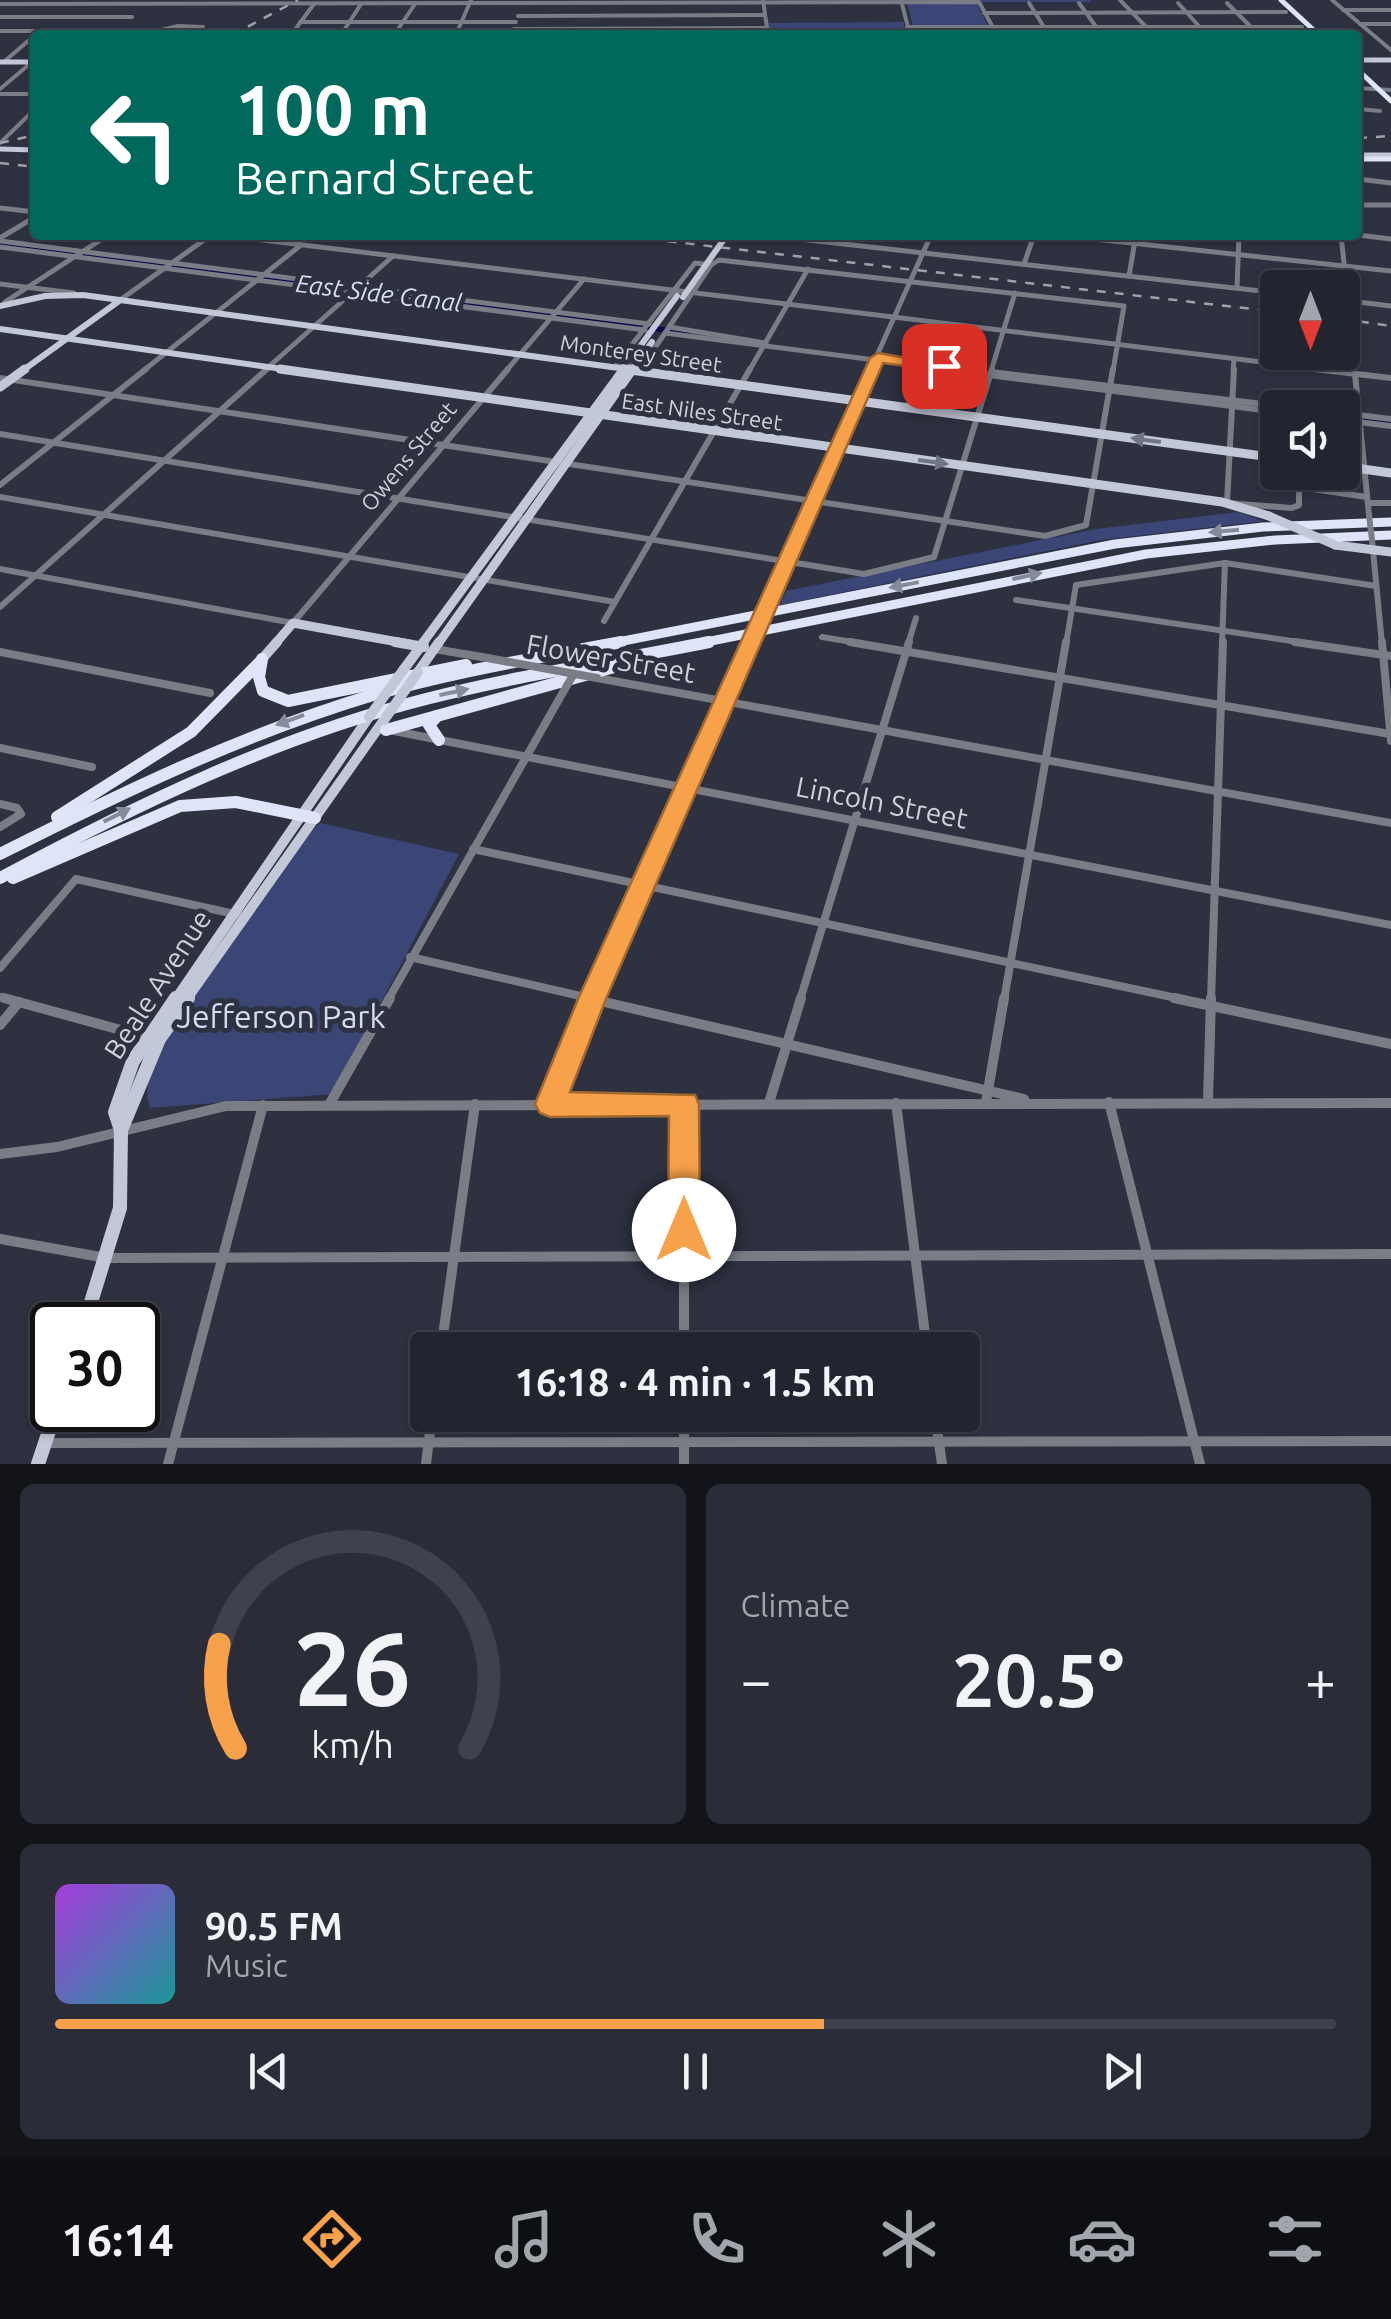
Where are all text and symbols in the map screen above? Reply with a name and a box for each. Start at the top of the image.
icon: left [70,70,200,200]
text: 100 m [235,70,430,148]
text: Bernard Street [235,152,534,203]
water label: East Side Canal [294,269,464,317]
north arrow [1260,270,1360,370]
map controls [1260,270,1360,490]
pin [902,324,987,409]
street label: Monterey Street [559,329,724,377]
icon: arrive [917,339,972,394]
street label: East Niles Street [620,387,784,435]
button: sound [1260,390,1360,490]
street label: Owens Street [355,396,461,516]
one-way arrow [1130,431,1162,447]
one-way arrow [917,454,949,470]
one-way arrow [1207,523,1239,539]
one-way arrow [1012,568,1043,584]
one-way arrow [887,578,919,593]
street label: Flower Street [524,628,698,688]
one-way arrow [439,684,470,699]
one-way arrow [275,713,305,728]
street label: Lincoln Street [794,770,970,834]
one-way arrow [103,807,132,824]
street label: Beale Avenue [97,904,217,1064]
park label: Jefferson Park [176,998,386,1034]
position arrow [632,1178,736,1282]
speed limit sign: 30 [30,1302,160,1432]
text: 16:18 · 4 min · 1.5 km [514,1361,876,1403]
text: Climate [741,1587,851,1623]
text: 26 [294,1609,411,1726]
text: 20.5° [952,1637,1124,1721]
text: − [741,1649,772,1710]
text: + [1305,1649,1336,1710]
text: km/h [311,1725,394,1765]
text: 90.5 FM [205,1905,343,1947]
text: Music [205,1947,288,1983]
icon: previous [241,2044,296,2099]
icon: pause [668,2044,723,2099]
icon: next [1095,2044,1150,2099]
icon: directions [297,2204,367,2274]
icon: music [489,2204,559,2274]
icon: phone [682,2204,752,2274]
icon: climate [874,2204,944,2274]
icon: car [1067,2204,1137,2274]
icon: filters [1260,2204,1330,2274]
text: 16:14 [61,2214,174,2265]

